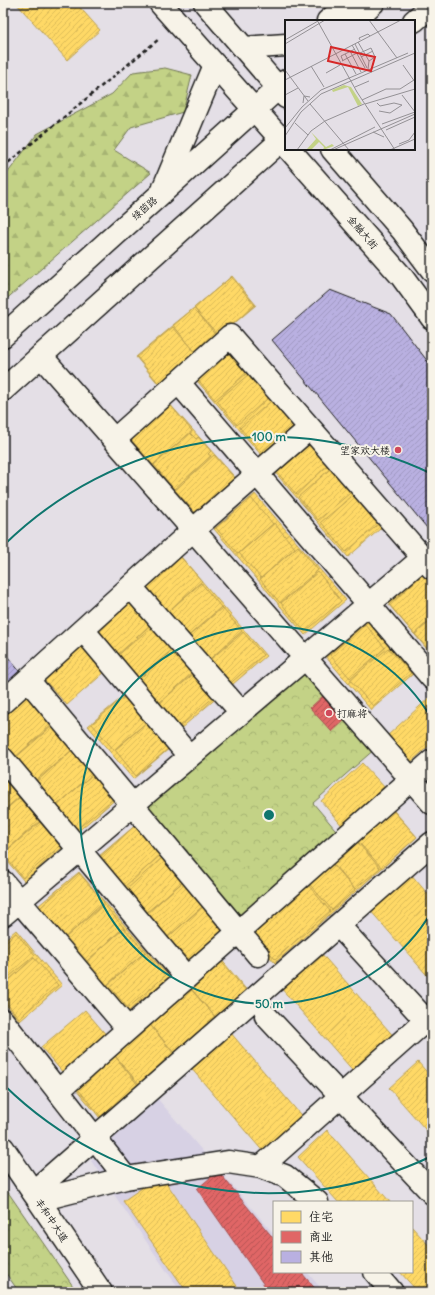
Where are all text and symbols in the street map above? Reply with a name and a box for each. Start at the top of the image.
inset map [285,20,415,150]
street label: 绿茵路 [129,194,160,223]
street label: 金融大街 [345,213,381,252]
text: 100 m [252,429,286,444]
place label: 望家欢大楼 [340,444,390,457]
marker: 望家欢大楼 [393,445,403,455]
place label: 打麻将 [337,707,368,720]
marker: 打麻将 [324,708,334,718]
centre of rings [262,808,276,822]
text: 50 m [255,996,284,1011]
street label: 丰和中大道 [32,1196,71,1245]
legend [273,1201,413,1273]
text: 住宅 [309,1209,333,1224]
text: 商业 [309,1229,333,1244]
text: 其他 [309,1249,333,1264]

